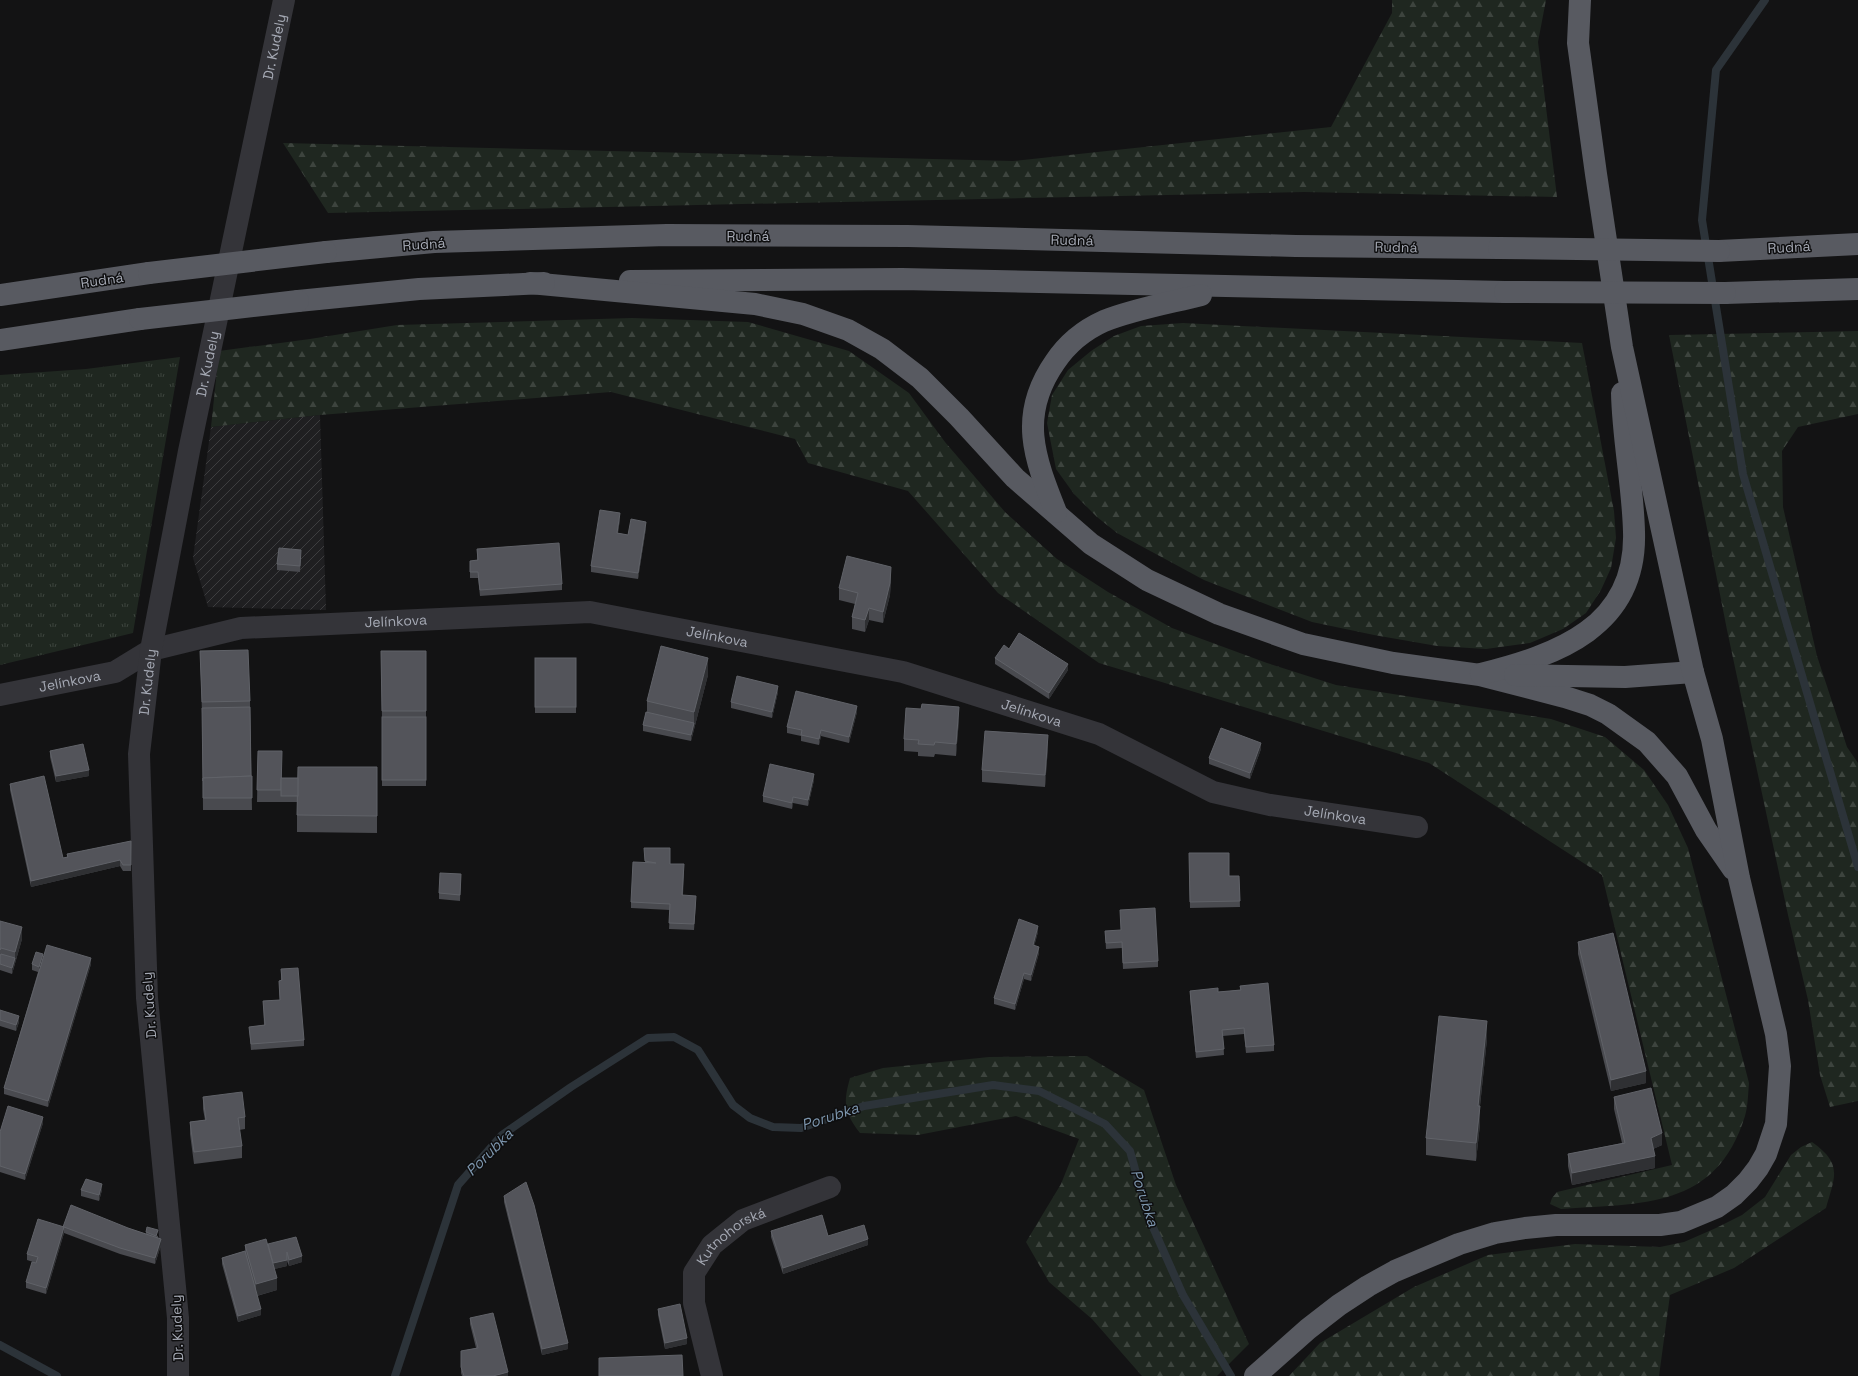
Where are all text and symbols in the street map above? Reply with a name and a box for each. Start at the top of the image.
street label: Dr. Kudely [258,12,290,81]
street label: Rudná [726,227,770,245]
street label: Rudná [1050,231,1094,249]
street label: Rudná [402,234,446,254]
street label: Rudná [1767,237,1811,257]
street label: Rudná [1374,238,1418,256]
street label: Rudná [79,268,125,292]
street label: Dr. Kudely [192,329,223,398]
street label: Jelínkova [364,610,427,631]
street label: Jelínkova [685,622,750,651]
street label: Dr. Kudely [135,648,160,716]
street label: Jelínkova [37,666,102,696]
street label: Jelínkova [999,695,1064,731]
street label: Jelínkova [1303,801,1367,828]
street label: Dr. Kudely [138,971,160,1039]
water label: Porubka [799,1098,861,1134]
water label: Porubka [461,1124,517,1180]
water label: Porubka [1127,1167,1163,1229]
street label: Kutnohorská [692,1203,768,1269]
street label: Dr. Kudely [167,1294,187,1362]

